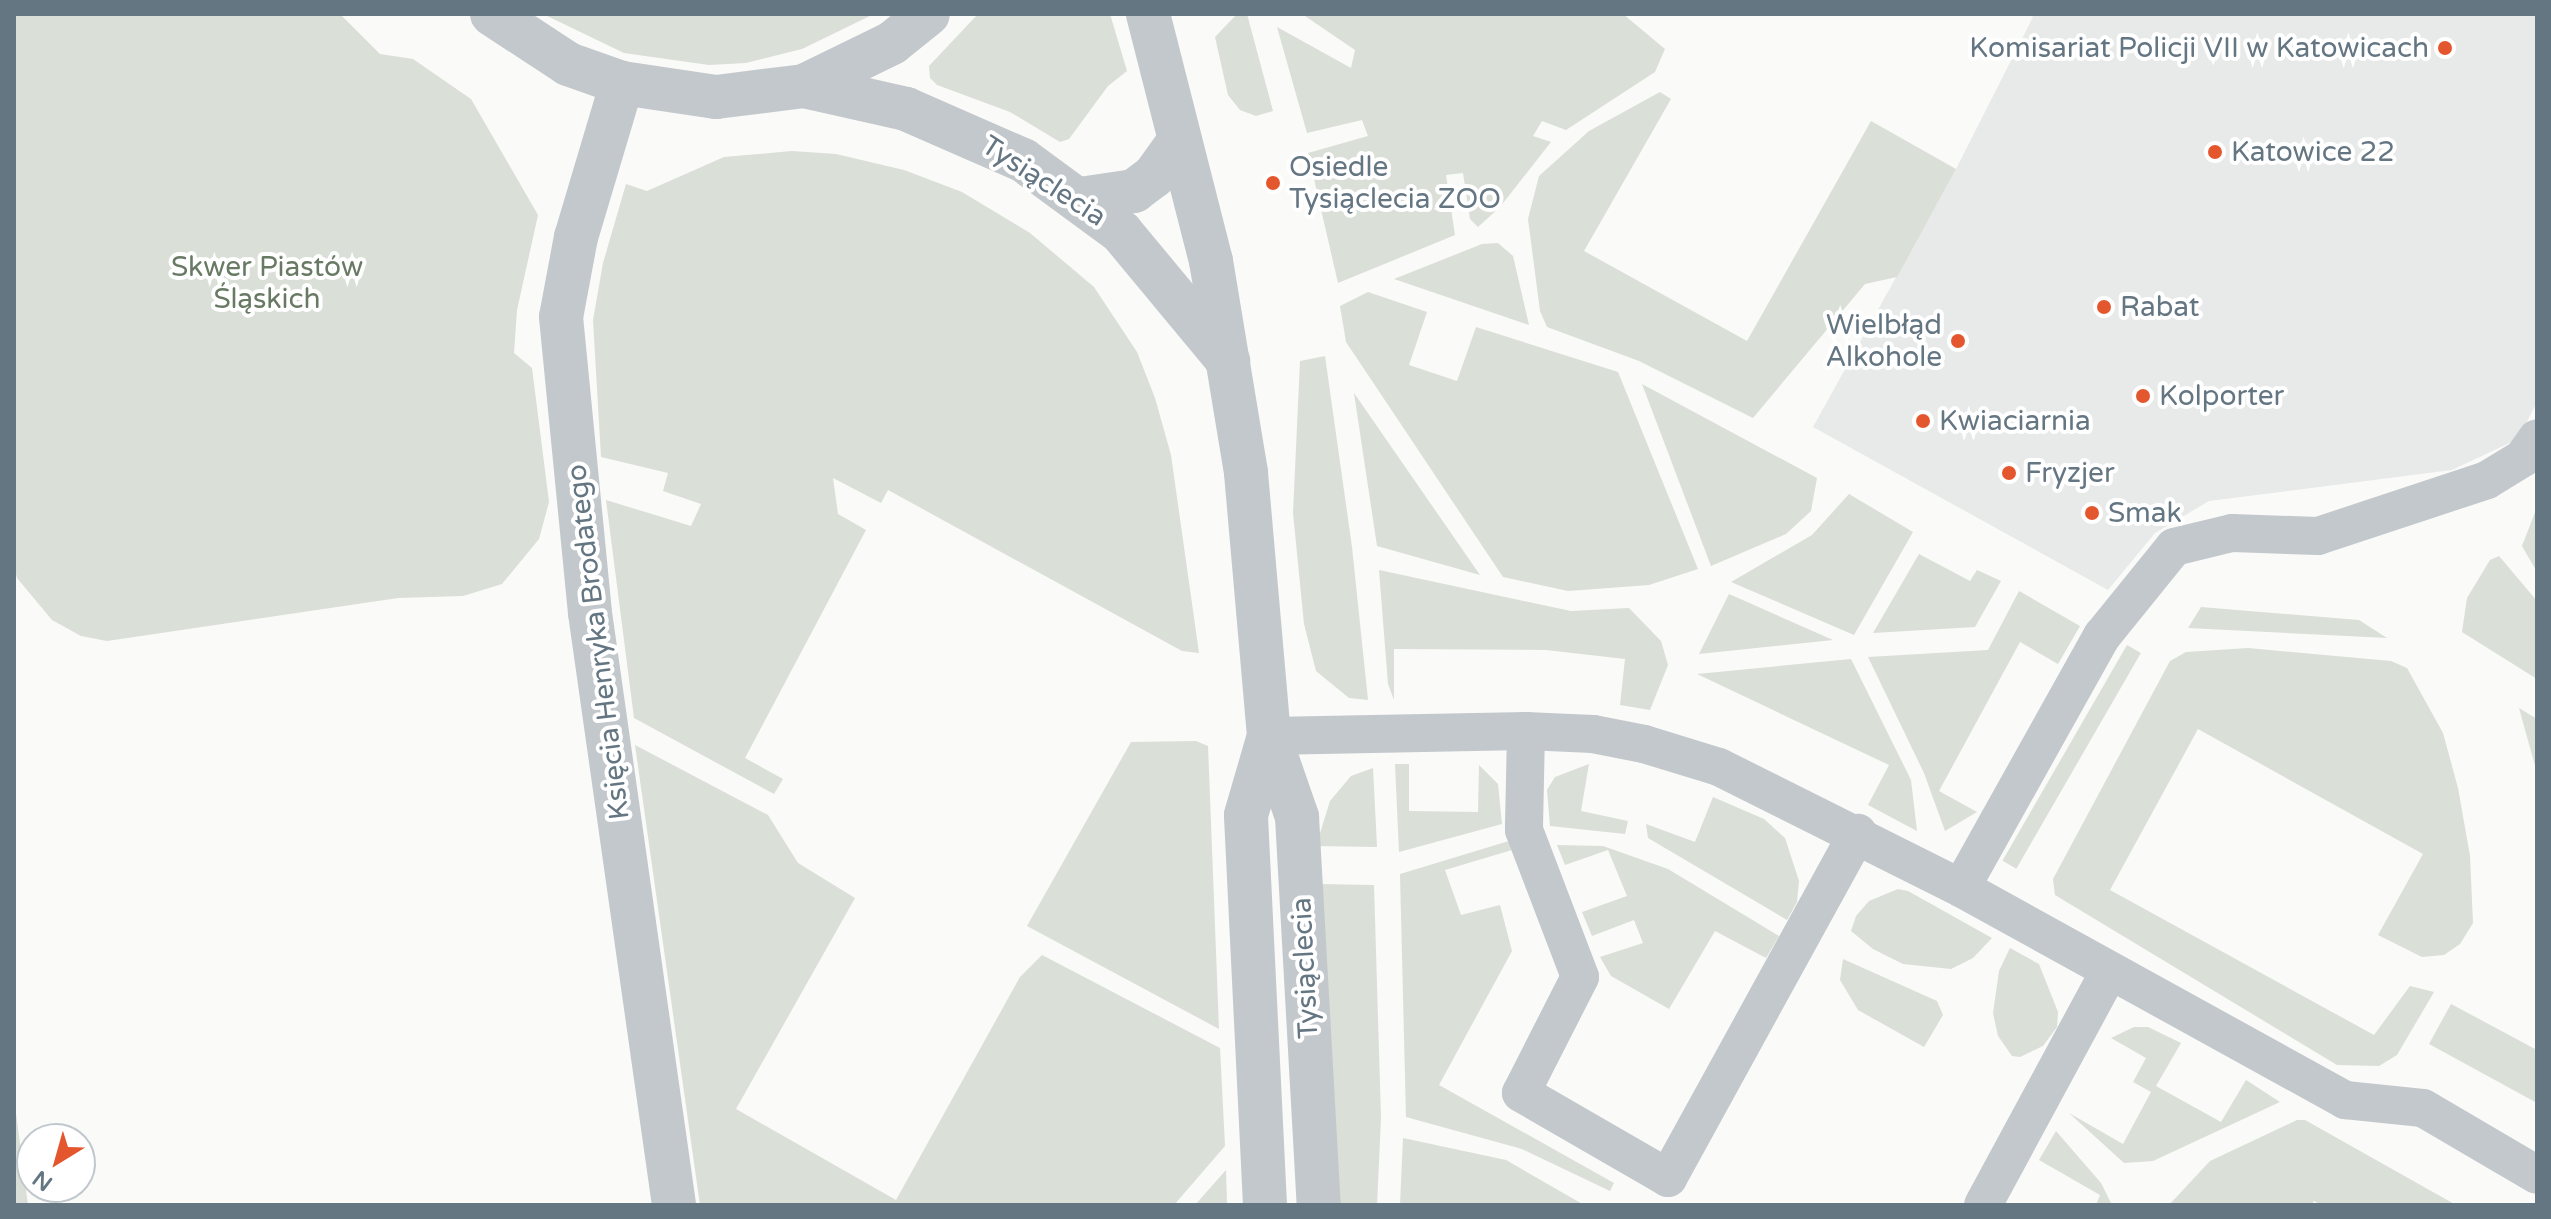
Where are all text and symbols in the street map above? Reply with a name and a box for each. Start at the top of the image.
place label: Komisariat Policji VII w Katowicach [1969,31,2429,65]
marker: Komisariat Policji VII w Katowicach [2436,39,2454,57]
street label: Tysiąclecia [976,128,1112,234]
place label: Katowice 22 [2231,135,2395,169]
marker: Katowice 22 [2206,143,2224,161]
place label: Osiedle Tysiąclecia ZOO [1289,150,1501,216]
marker: Osiedle Tysiąclecia ZOO [1264,174,1282,192]
park label: Skwer Piastów Śląskich [171,250,363,316]
place label: Rabat [2120,290,2199,324]
marker: Rabat [2095,298,2113,316]
place label: Wielbłąd Alkohole [1825,308,1942,374]
marker: Wielbłąd Alkohole [1949,332,1967,350]
place label: Kolporter [2159,379,2284,413]
marker: Kolporter [2134,387,2152,405]
place label: Kwiaciarnia [1939,404,2091,438]
marker: Kwiaciarnia [1914,412,1932,430]
place label: Fryzjer [2025,456,2115,490]
street label: Księcia Henryka Brodatego [560,462,636,822]
marker: Fryzjer [2000,464,2018,482]
place label: Smak [2108,496,2182,530]
marker: Smak [2083,504,2101,522]
street label: Tysiąclecia [1285,897,1325,1039]
north arrow [16,1123,96,1203]
text: N [28,1165,58,1196]

